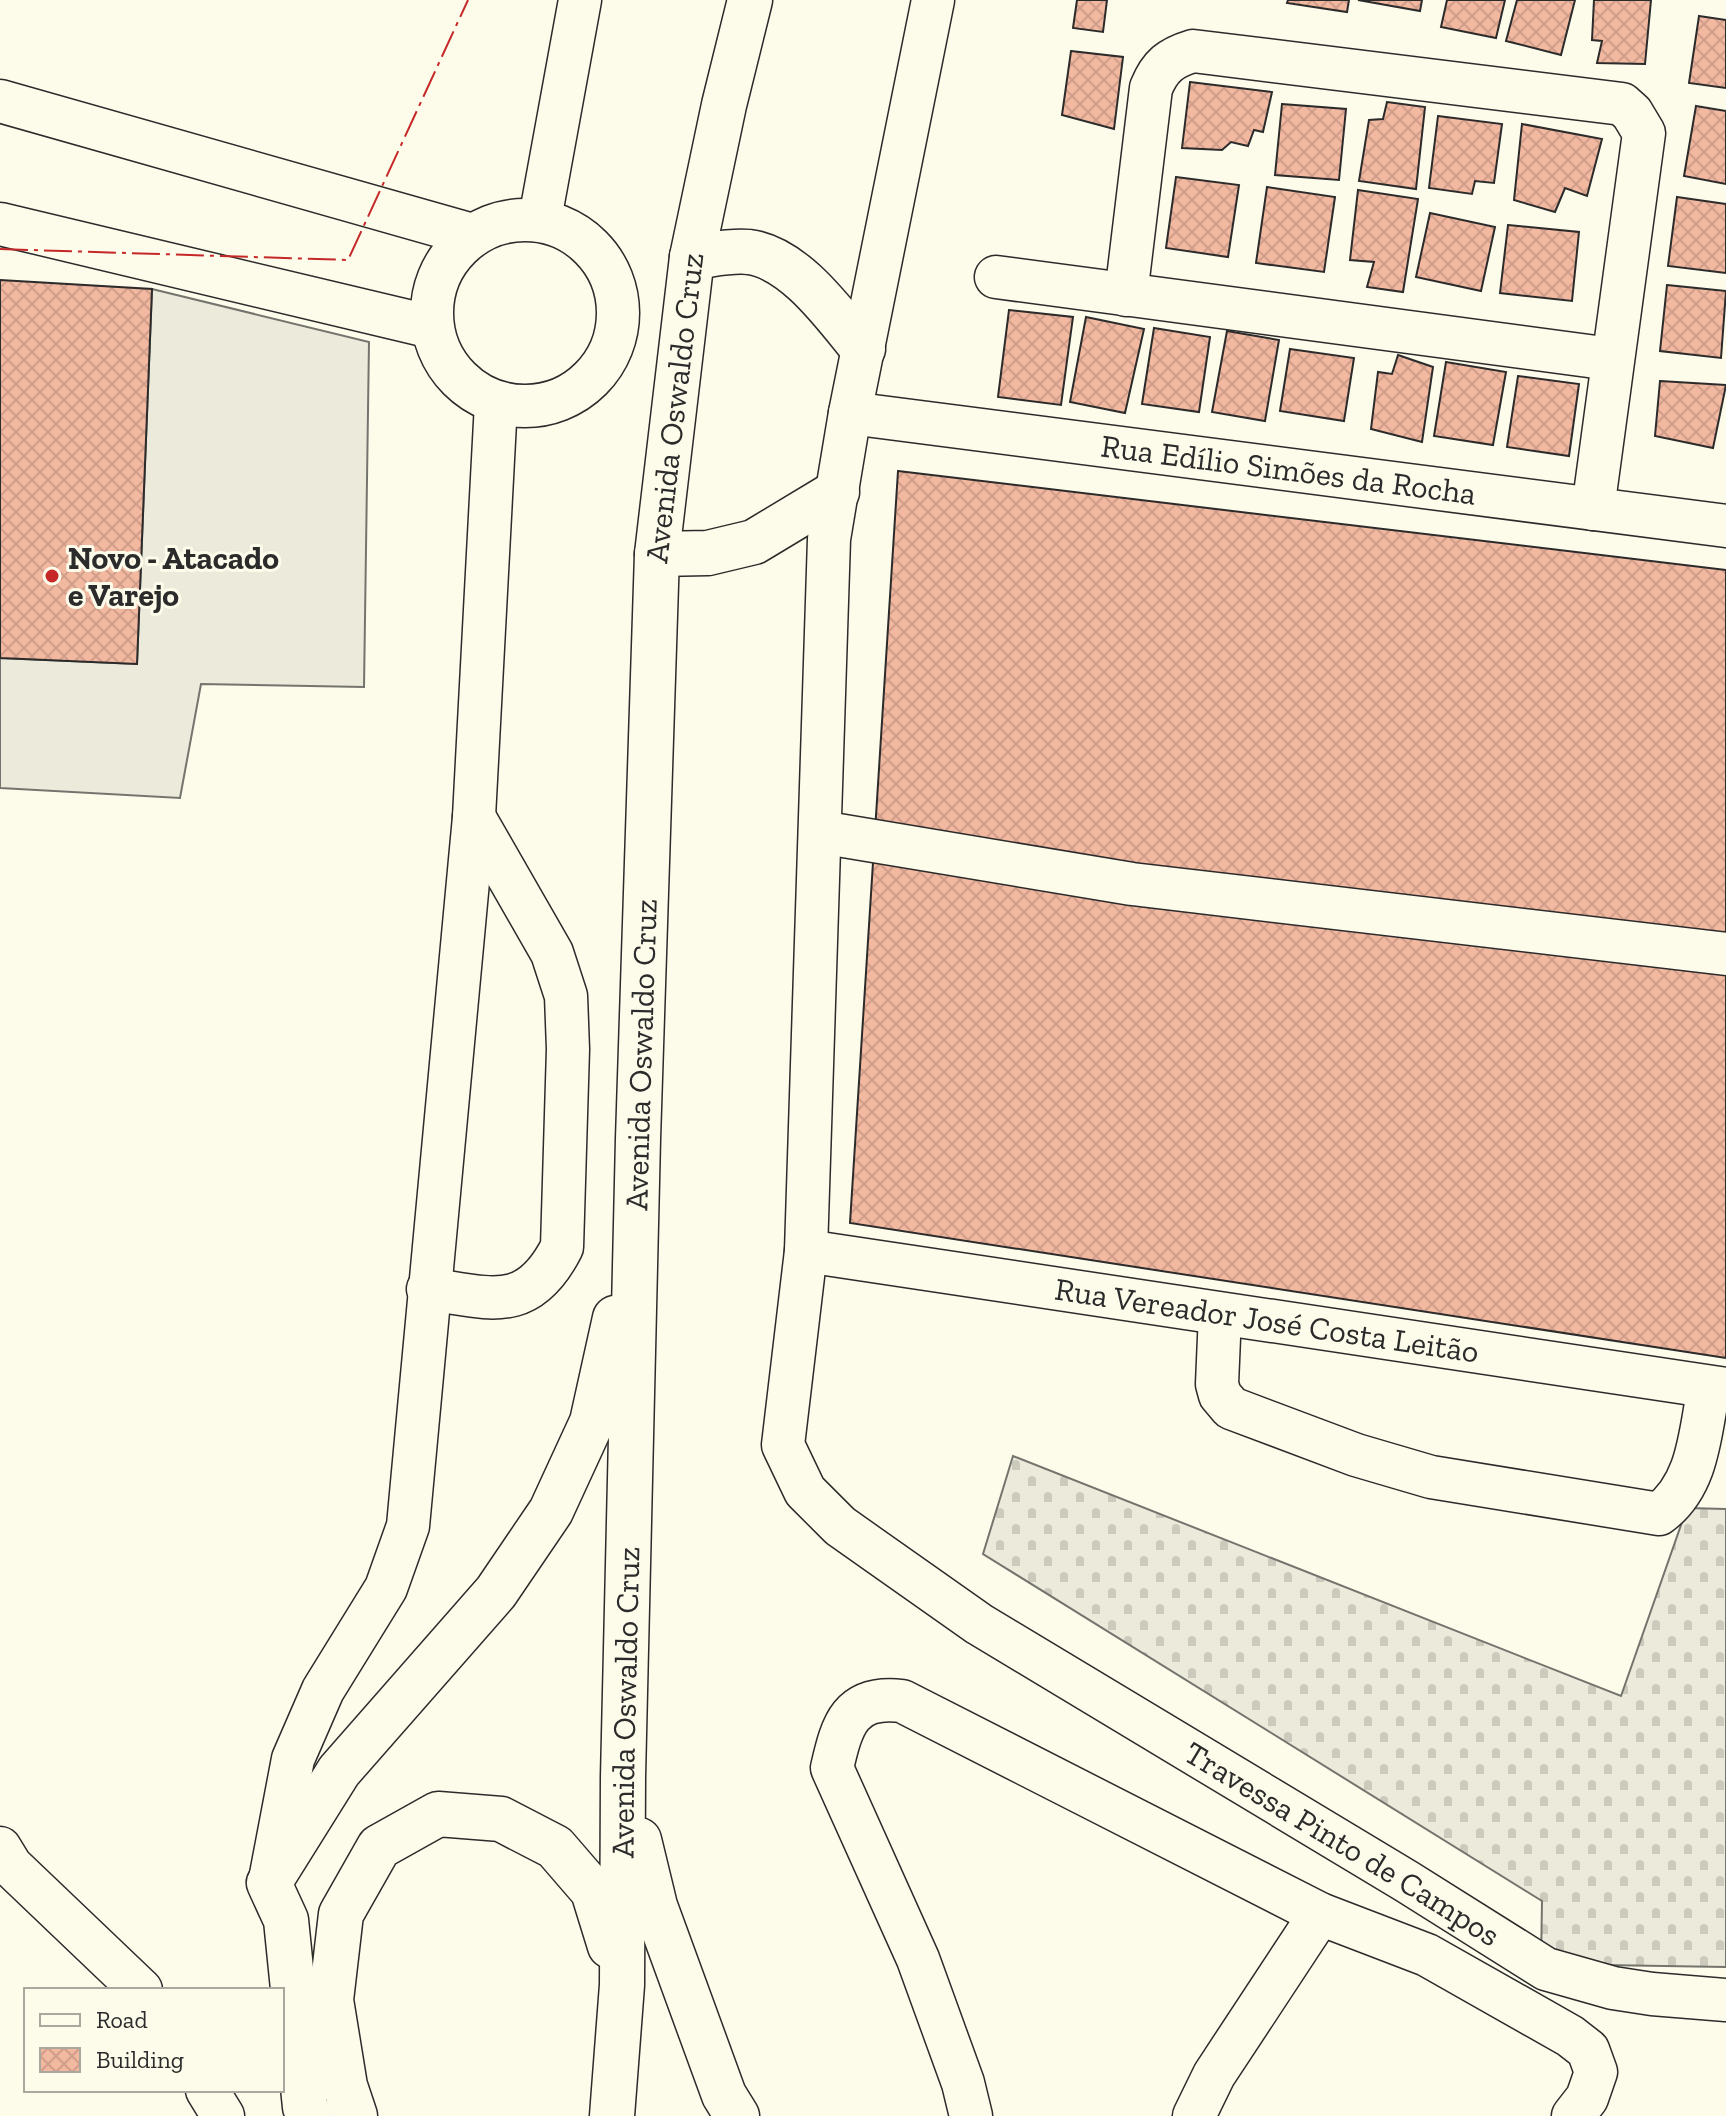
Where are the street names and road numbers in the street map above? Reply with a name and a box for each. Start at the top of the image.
street label: Avenida Oswaldo Cruz [637,251,711,565]
street label: Rua Edílio Simões da Rocha [1099,427,1478,513]
street label: Avenida Oswaldo Cruz [617,898,665,1211]
street label: Rua Vereador José Costa Leitão [1052,1270,1481,1371]
street label: Avenida Oswaldo Cruz [604,1546,647,1858]
street label: Travessa Pinto de Campos [1178,1733,1507,1954]

